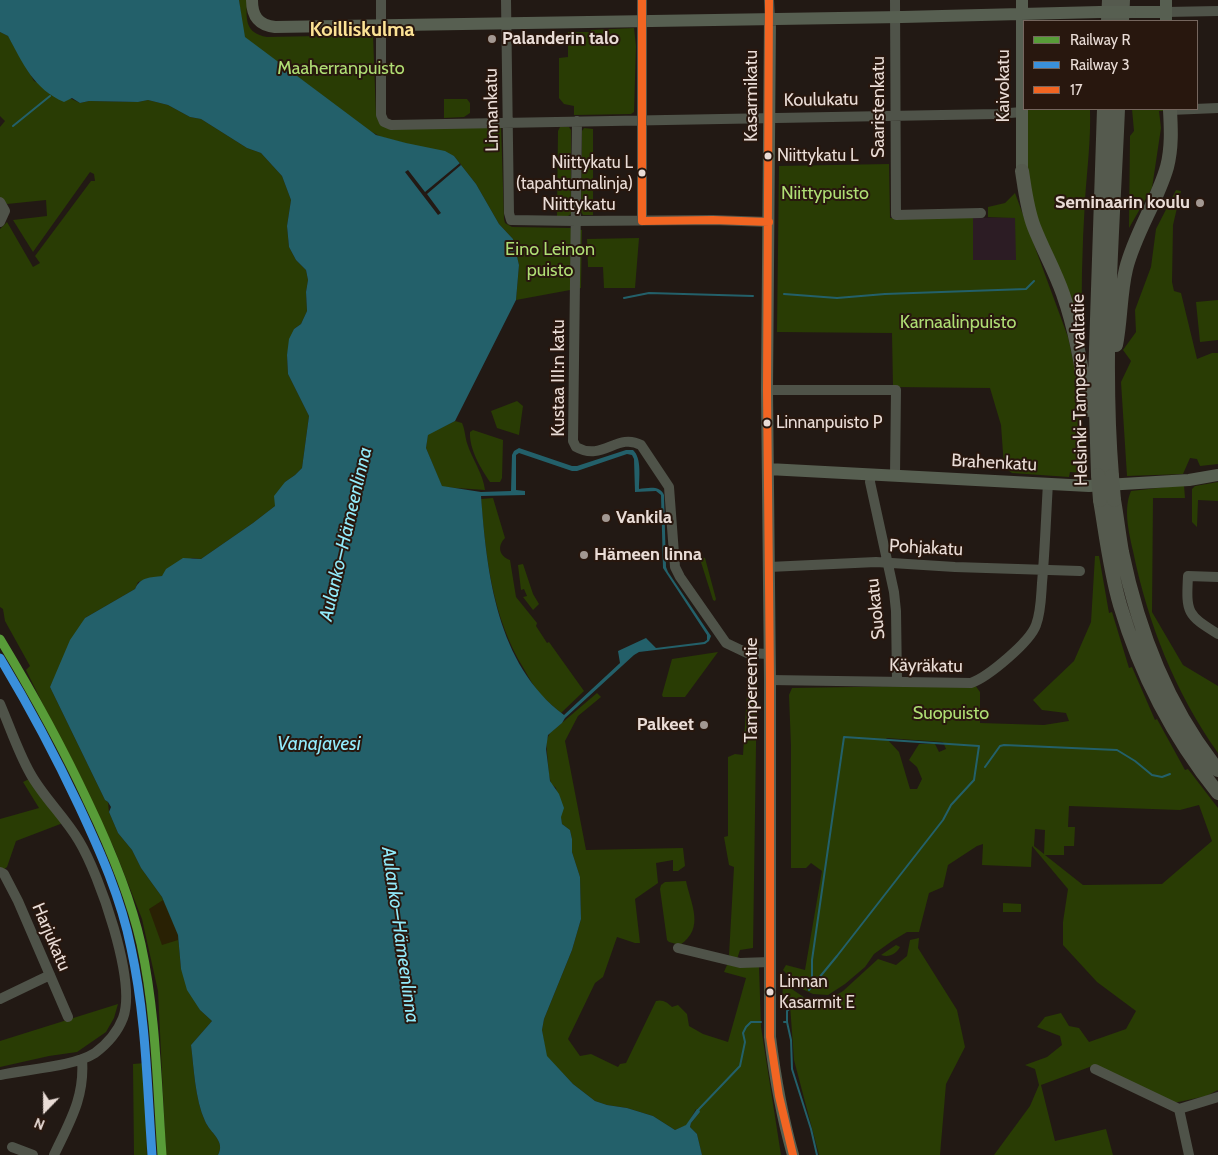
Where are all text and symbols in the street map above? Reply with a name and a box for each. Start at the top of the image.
district label: Koilliskulma [309,18,415,42]
legend [1023,20,1198,110]
place label: Palanderin talo [502,28,619,50]
text: Railway R [1070,31,1131,49]
marker: Palanderin talo [486,33,498,45]
street label: Kaivokatu [993,49,1015,123]
street label: Kasarmikatu [741,50,763,142]
street label: Saaristenkatu [868,56,890,158]
text: Railway 3 [1070,56,1130,74]
park label: Maaherranpuisto [277,58,405,80]
street label: Linnankatu [480,68,504,152]
text: 17 [1070,81,1082,99]
street label: Koulukatu [784,89,858,111]
place label: Niittykatu L [777,146,859,166]
marker: Niittykatu L [763,151,773,161]
place label: Niittykatu L (tapahtumalinja) [516,153,633,193]
marker: Niittykatu L (tapahtumalinja) [637,168,647,178]
park label: Niittypuisto [781,183,869,205]
place label: Seminaarin koulu [1055,192,1190,214]
street label: Niittykatu [542,194,616,216]
marker: Seminaarin koulu [1194,197,1206,209]
park label: Eino Leinon puisto [505,239,595,282]
street label: Helsinki-Tampere valtatie [1068,294,1092,486]
park label: Karnaalinpuisto [900,312,1016,334]
street label: Kustaa III:n katu [548,319,570,437]
place label: Linnanpuisto P [776,413,882,433]
marker: Linnanpuisto P [762,418,772,428]
water label: Aulanko–Hämeenlinna [315,445,377,623]
street label: Brahenkatu [951,450,1037,476]
place label: Vankila [616,507,672,529]
marker: Vankila [600,512,612,524]
street label: Pohjakatu [888,535,964,561]
place label: Hämeen linna [594,544,702,566]
marker: Hämeen linna [578,549,590,561]
street label: Suokatu [862,577,890,641]
street label: Tampereentie [741,637,763,743]
street label: Käyräkatu [889,655,963,677]
park label: Suopuisto [913,703,989,725]
place label: Palkeet [637,714,694,736]
marker: Palkeet [698,719,710,731]
water label: Vanajavesi [277,733,361,755]
water label: Aulanko–Hämeenlinna [376,845,424,1025]
street label: Harjukatu [27,900,75,974]
place label: Linnan Kasarmit E [779,972,855,1012]
marker: Linnan Kasarmit E [765,987,775,997]
north arrow [20,1085,70,1135]
text: N [31,1114,47,1134]

